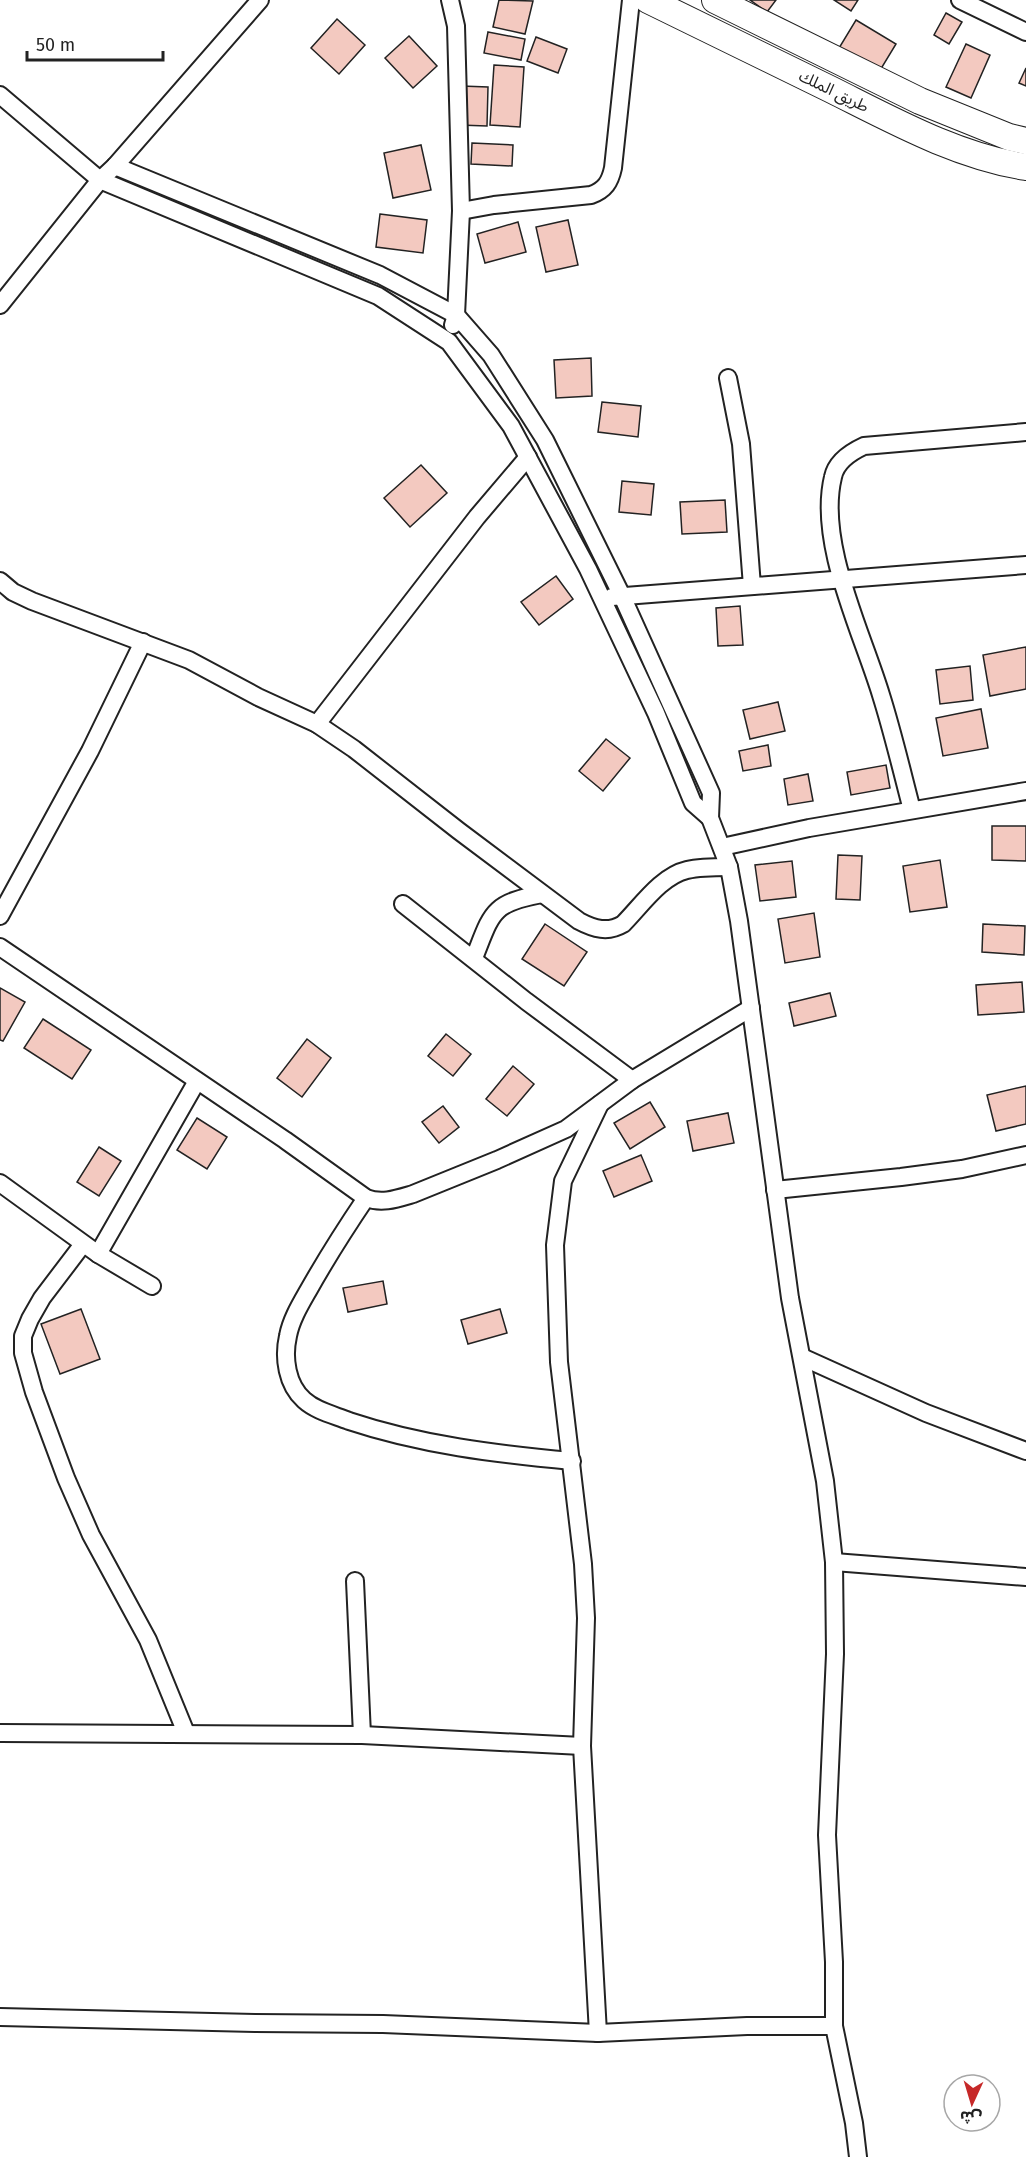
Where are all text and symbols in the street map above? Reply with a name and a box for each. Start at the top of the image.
scale bar [27,24,164,62]
text: 50 m [36,34,75,56]
street label: طريق الملك [796,66,872,117]
north arrow [942,2073,1002,2133]
text: ش [959,2107,983,2128]

